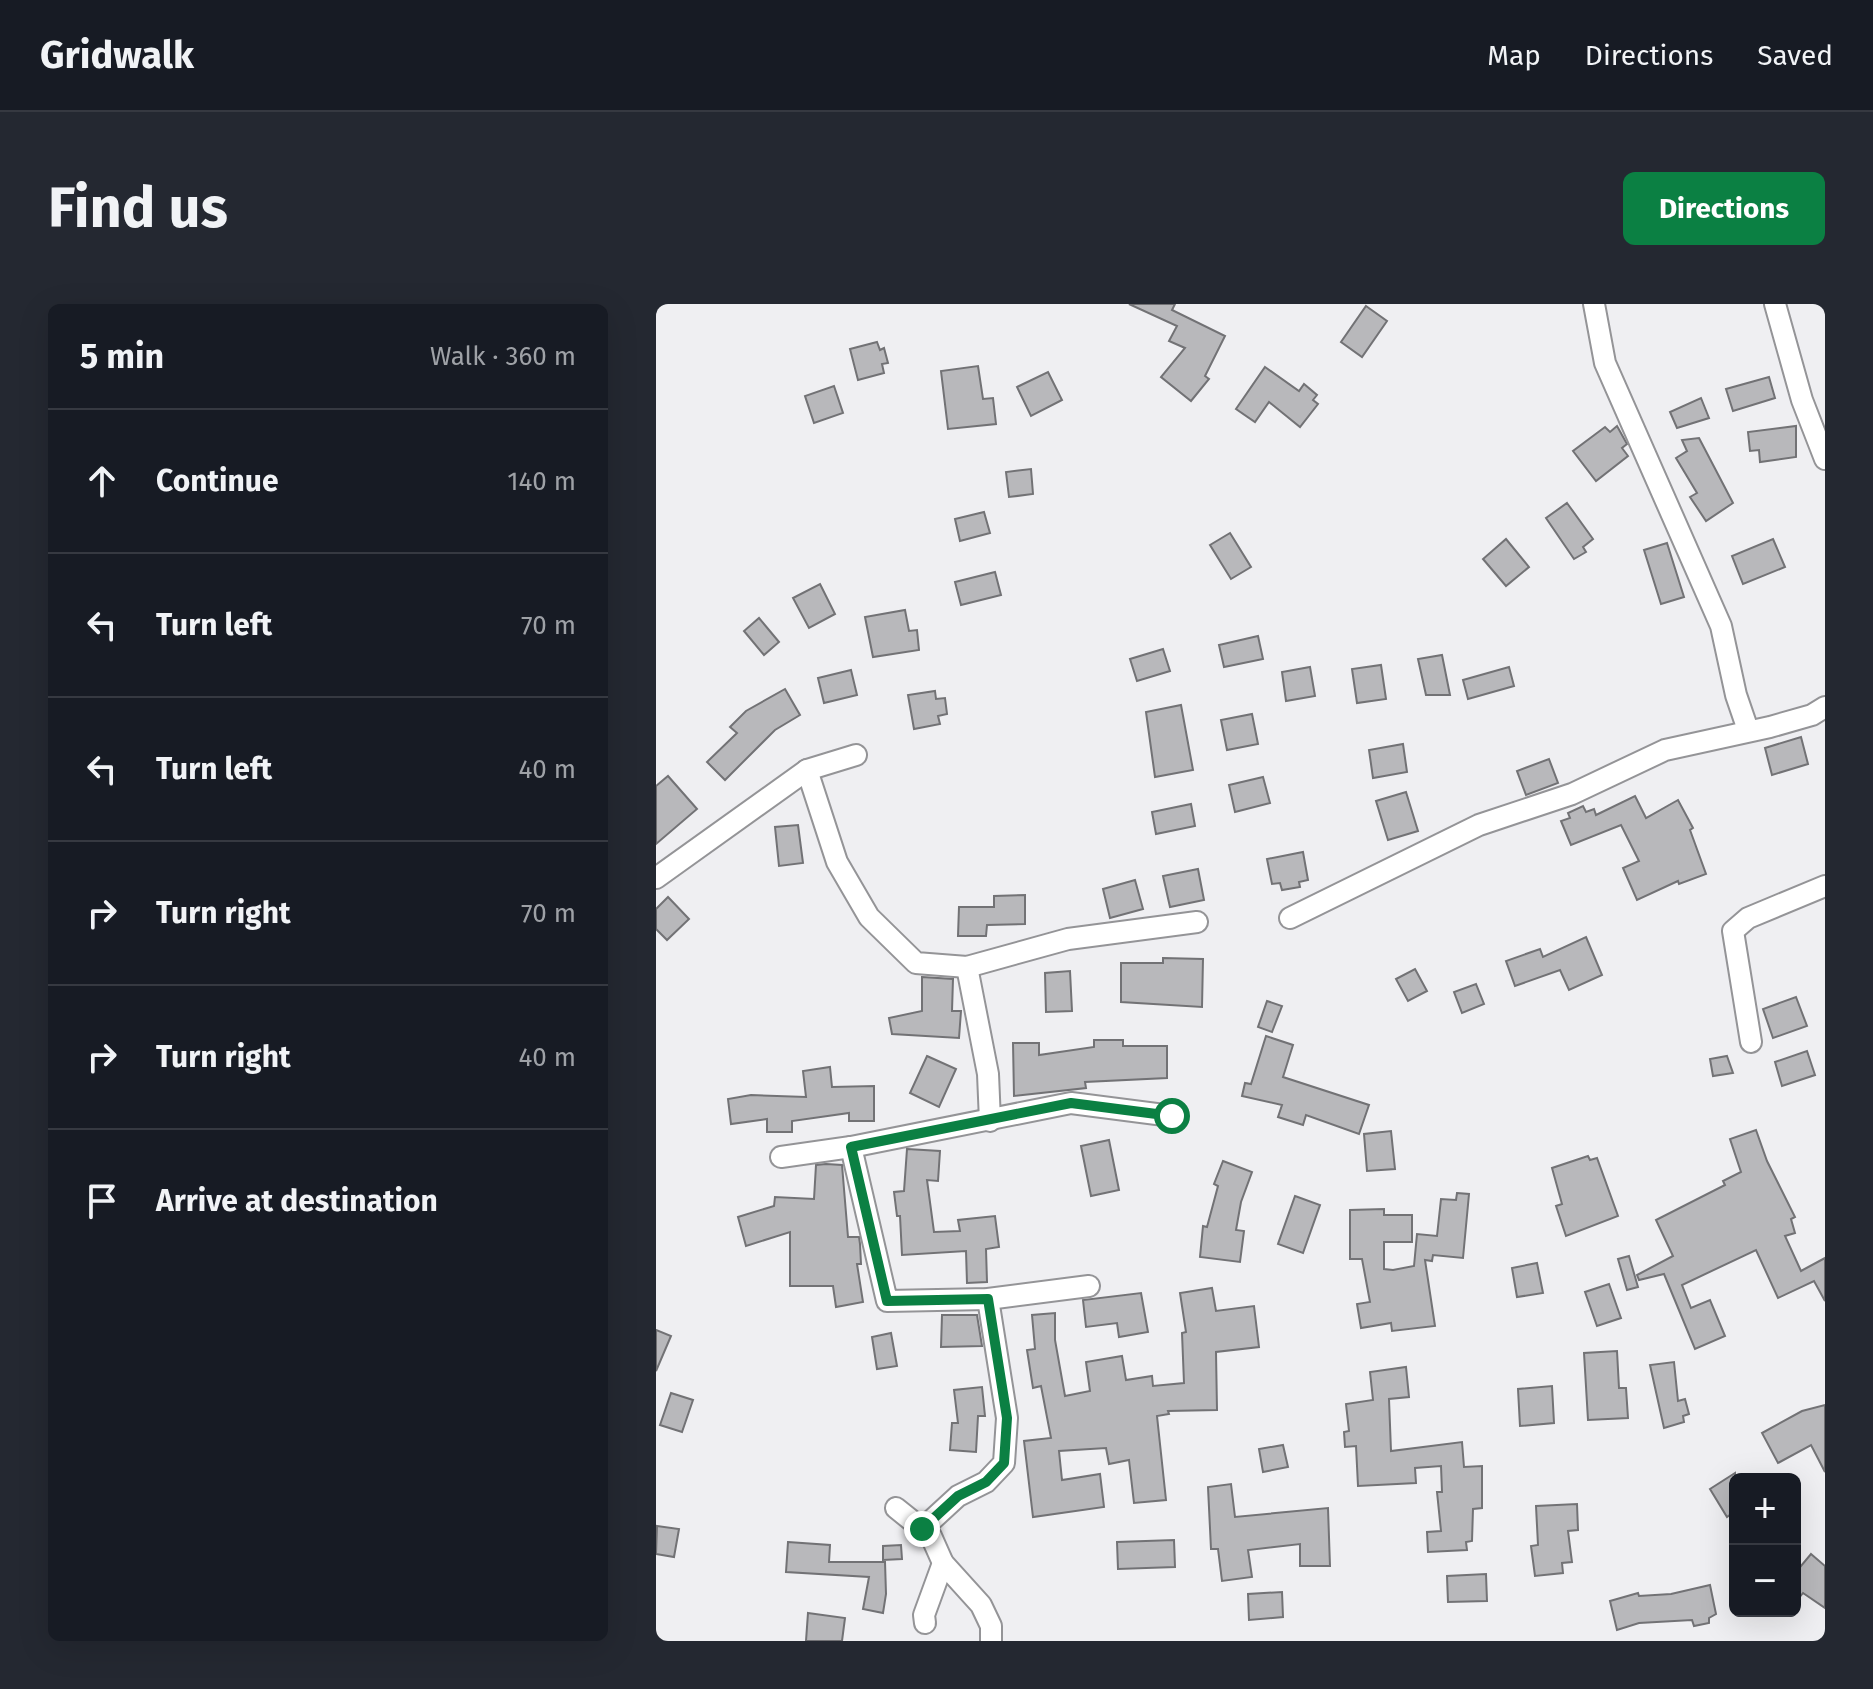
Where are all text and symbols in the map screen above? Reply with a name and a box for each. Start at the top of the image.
text: Gridwalk [40,32,194,78]
text: Map [1487,39,1541,72]
text: Directions [1585,39,1713,72]
text: Saved [1757,39,1833,72]
button: Directions [1623,172,1825,245]
text: Find us [48,175,228,242]
text: 5 min [80,336,164,377]
text: Walk · 360 m [430,341,576,372]
icon: ahead [80,459,124,503]
text: Continue [156,463,279,499]
text: 140 m [507,466,576,497]
icon: left [80,603,124,647]
text: Turn left [156,607,272,643]
text: 70 m [521,610,576,641]
icon: left [80,747,124,791]
text: Turn left [156,751,272,787]
text: 40 m [518,754,576,785]
icon: right [80,891,124,935]
text: Turn right [156,895,291,931]
text: 70 m [521,898,576,929]
icon: right [80,1035,124,1079]
text: Turn right [156,1039,291,1075]
text: 40 m [518,1042,576,1073]
route start [1154,1098,1190,1134]
icon: arrive [80,1179,124,1223]
text: Arrive at destination [156,1183,438,1219]
map controls [1729,1473,1801,1617]
button: + [1729,1473,1801,1545]
route end [904,1511,940,1547]
button: − [1729,1545,1801,1617]

